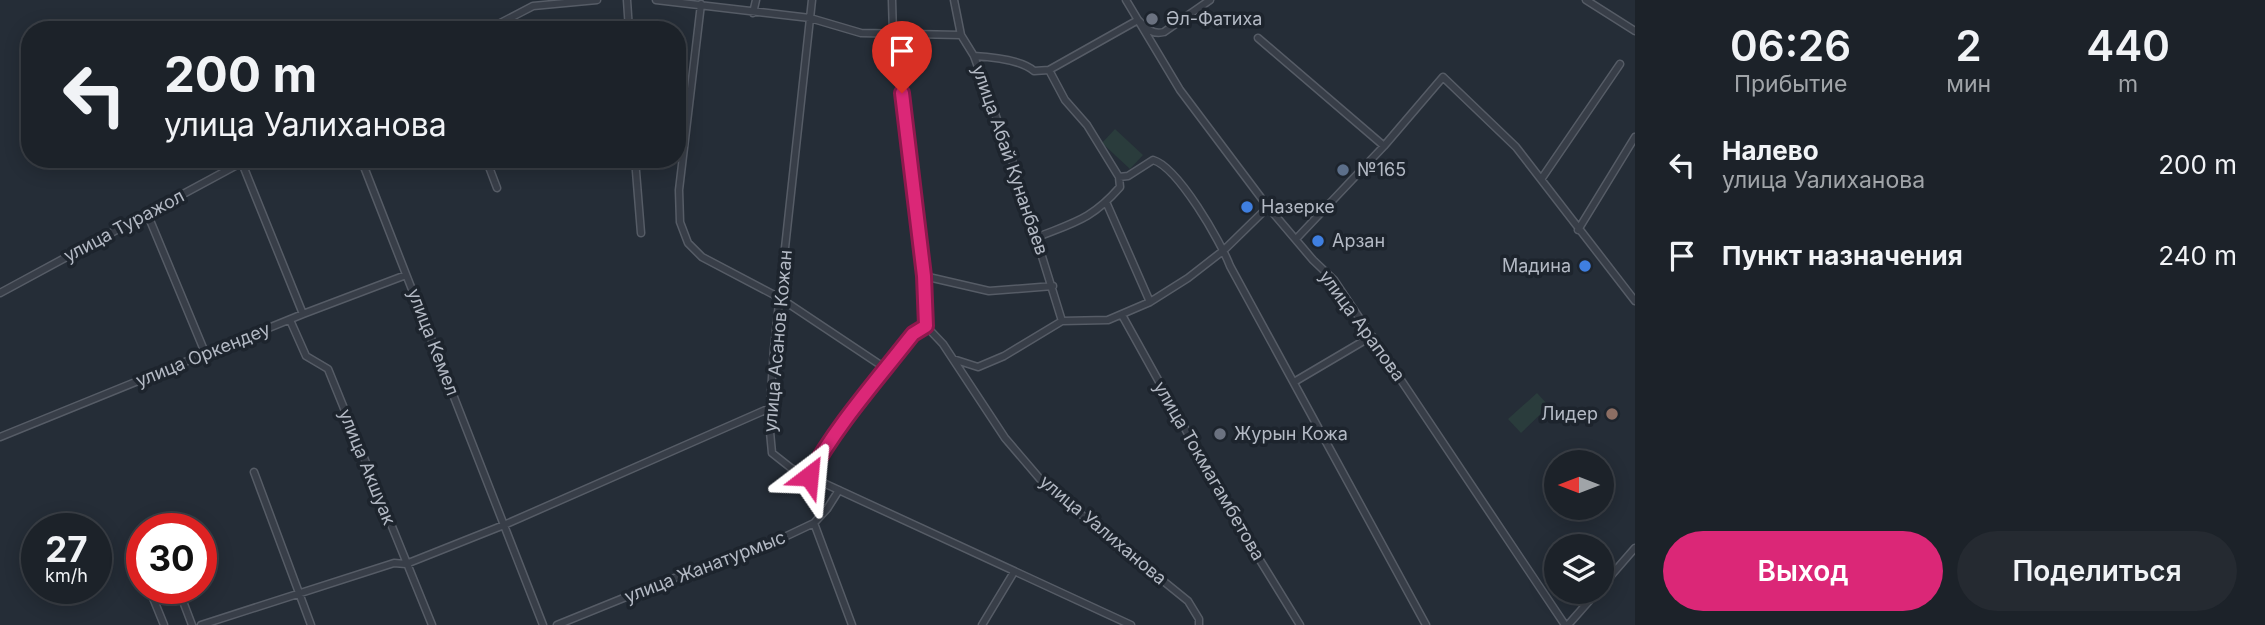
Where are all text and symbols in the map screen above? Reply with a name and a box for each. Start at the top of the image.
place label: Әл-Фатиха [1166,8,1262,29]
marker: Әл-Фатиха [1144,11,1160,27]
text: 06:26 [1730,20,1851,71]
text: 2 [1956,20,1982,71]
text: 440 [2086,20,2170,71]
pin [872,21,932,93]
icon: arrive [883,32,921,70]
text: 200 m [164,45,317,104]
icon: left [49,49,140,140]
street label: улица Абай Кунанбаев [968,62,1053,258]
text: Прибытие [1734,70,1847,98]
text: мин [1946,70,1991,98]
text: m [2118,70,2138,98]
text: улица Уалиханова [164,105,447,144]
text: Налево [1722,135,1819,166]
icon: left [1663,146,1701,184]
text: 200 m [2158,149,2237,180]
place label: №165 [1357,159,1406,180]
marker: №165 [1335,162,1351,178]
text: улица Уалиханова [1722,166,1925,194]
street label: улица Туражол [60,185,188,266]
place label: Назерке [1261,196,1335,217]
marker: Назерке [1239,199,1255,215]
place label: Арзан [1332,230,1385,251]
marker: Арзан [1310,233,1326,249]
icon: arrive [1663,237,1701,275]
text: Пункт назначения [1722,240,1963,271]
text: 240 m [2158,240,2237,271]
street label: улица Асанов Кожан [759,249,796,433]
place label: Мадина [1502,255,1571,276]
marker: Мадина [1577,258,1593,274]
street label: улица Арапова [1315,266,1410,385]
street label: улица Кемел [403,285,463,398]
street label: улица Оркендеу [133,318,273,391]
street label: улица Токмагамбетова [1150,378,1269,564]
place label: Лидер [1541,403,1598,424]
street label: улица Акшуак [335,406,400,528]
marker: Лидер [1604,406,1620,422]
place label: Журын Кожа [1234,423,1348,444]
marker: Журын Кожа [1212,426,1228,442]
position arrow [772,439,846,513]
north arrow [1544,450,1614,520]
map controls [1544,450,1614,604]
street label: улица Уалиханова [1036,470,1171,589]
speed limit sign: 30 [126,513,217,604]
street label: улица Жанатурмыс [621,526,788,607]
text: 27 [45,528,88,570]
button: Выход [1663,531,1943,611]
button: Поделиться [1957,531,2237,611]
button: layers [1544,534,1614,604]
text: km/h [45,565,88,586]

